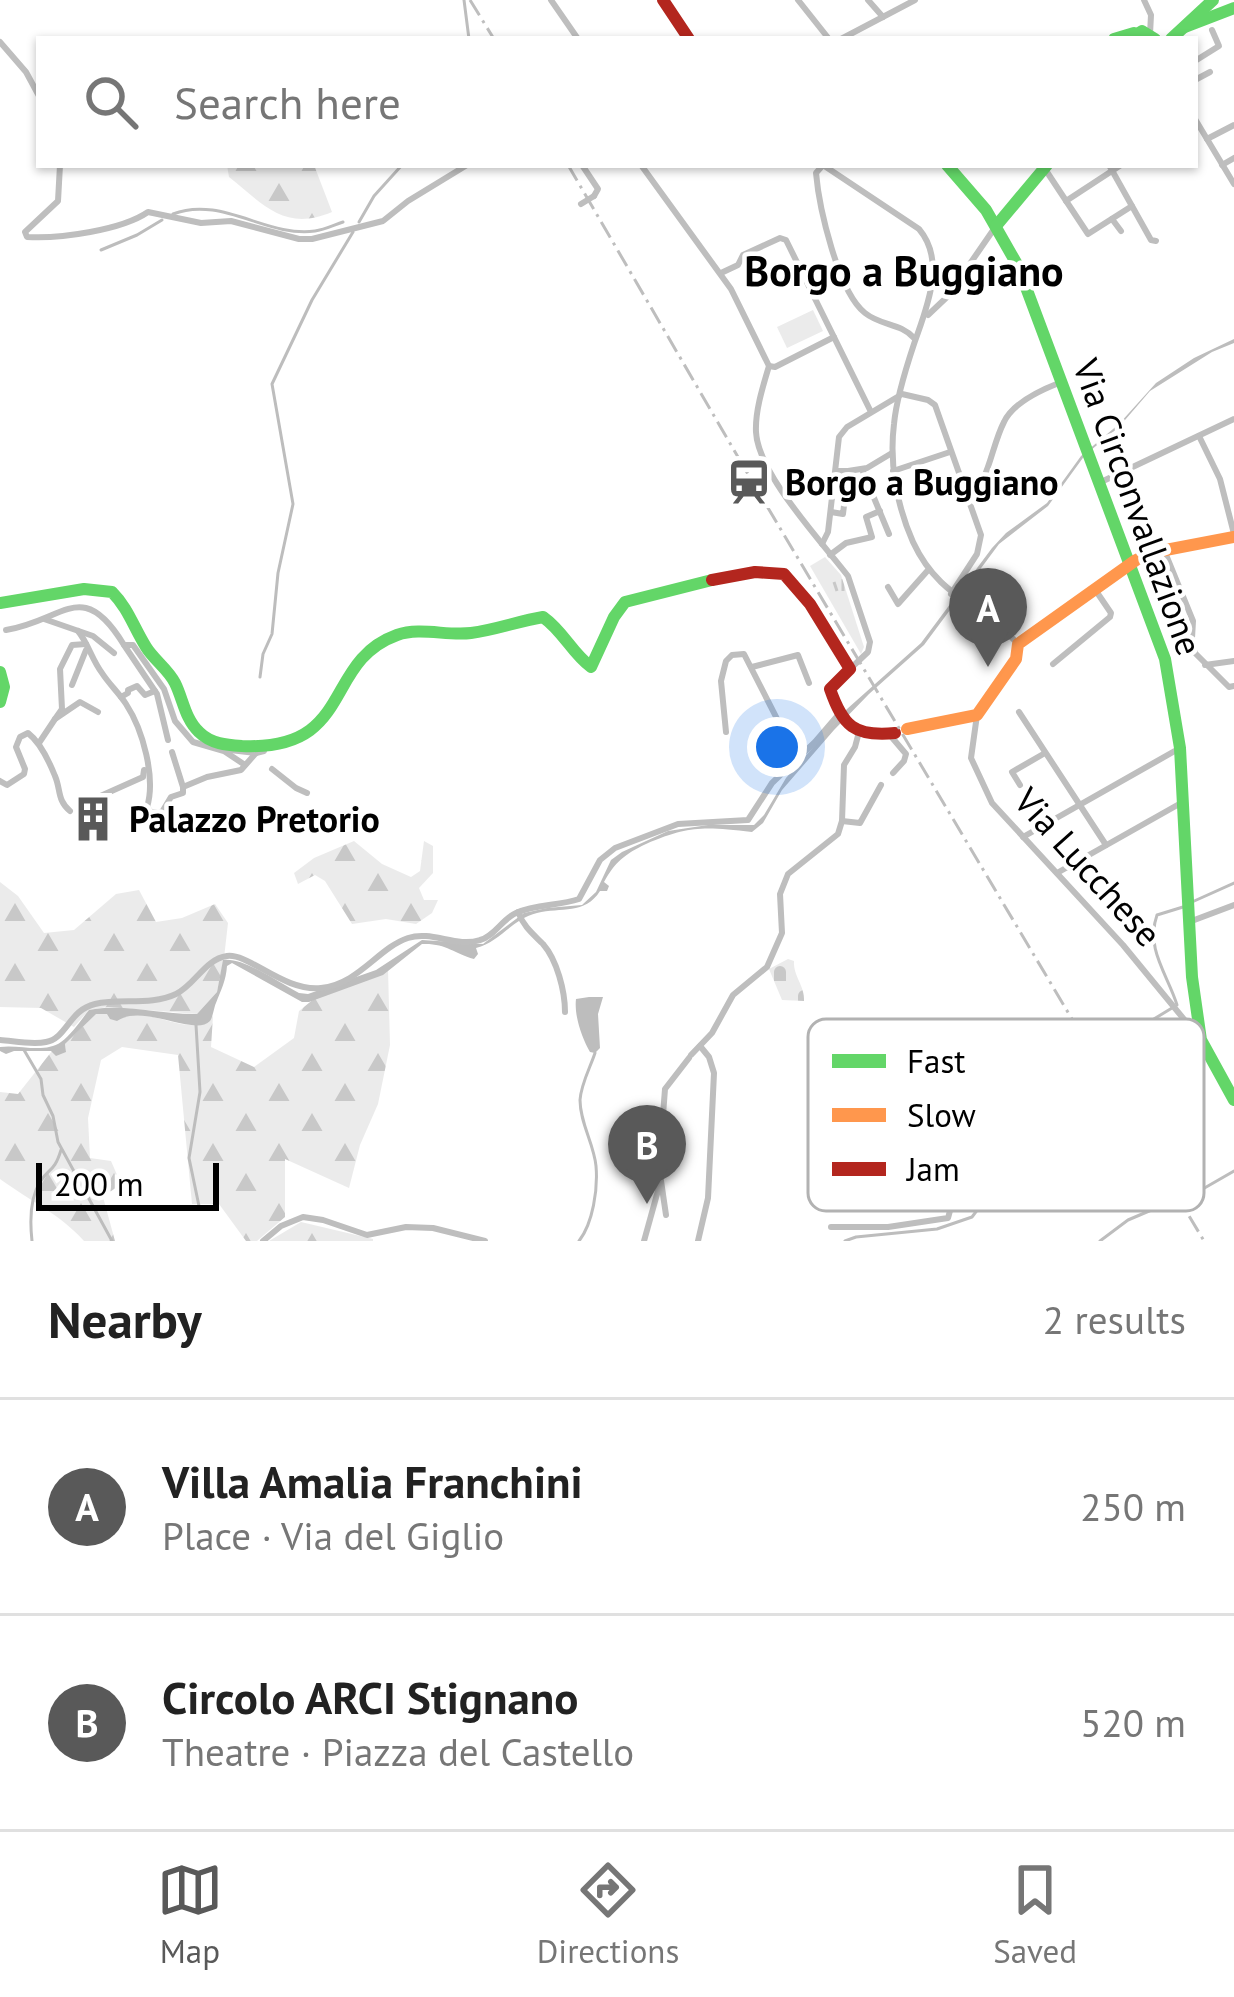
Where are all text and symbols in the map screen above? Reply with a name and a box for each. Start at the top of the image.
search box [36,36,1198,168]
icon: search [78,69,144,135]
text: Search here [174,73,401,131]
district label: Borgo a Buggiano [744,243,1064,298]
street label: Via Circonvallazione [1063,351,1214,661]
station icon: Borgo a Buggiano [724,457,774,507]
place label: Borgo a Buggiano [785,458,1059,505]
pin: A [949,568,1027,667]
your location [747,717,807,777]
street label: Via Lucchese [1004,777,1172,956]
building icon: Palazzo Pretorio [68,794,118,844]
place label: Palazzo Pretorio [129,795,380,842]
legend [808,1019,1204,1211]
text: Fast [907,1039,966,1082]
text: Slow [907,1093,976,1136]
pin: B [608,1105,686,1204]
text: Jam [905,1147,960,1190]
scale bar [36,1157,219,1210]
text: 200 m [54,1162,144,1205]
text: Nearby [48,1286,202,1352]
text: 2 results [1043,1294,1186,1345]
text: Villa Amalia Franchini [162,1452,583,1510]
text: A [75,1481,99,1532]
text: 250 m [1080,1481,1186,1532]
text: Place · Via del Giglio [162,1510,504,1561]
text: Circolo ARCI Stignano [162,1668,578,1726]
text: B [75,1697,99,1748]
text: 520 m [1080,1697,1186,1748]
text: Theatre · Piazza del Castello [162,1726,634,1777]
tab: Map [157,1857,223,1972]
tab: Directions [537,1857,679,1972]
tab: Saved [993,1857,1077,1972]

